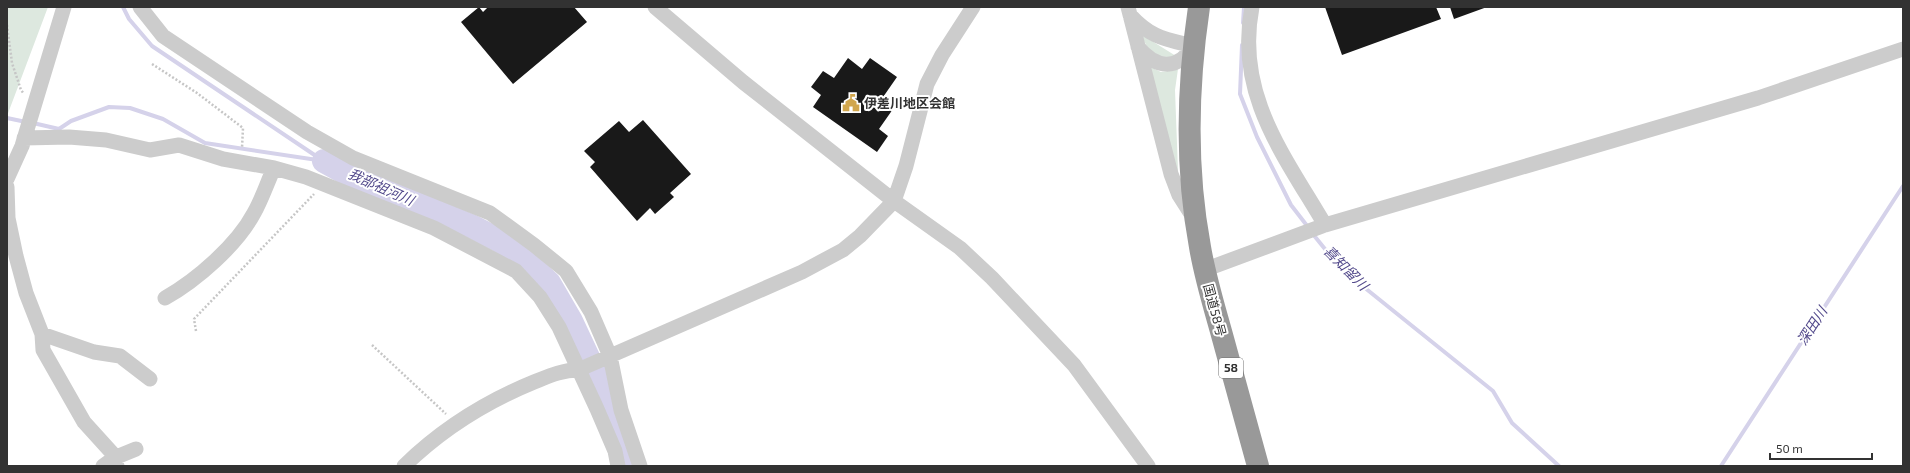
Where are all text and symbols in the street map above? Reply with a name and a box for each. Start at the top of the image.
public building icon: 伊差川地区会館 [841,93,861,113]
place label: 伊差川地区会館 [864,95,955,111]
water label: 我部祖河川 [346,165,418,209]
water label: 喜知留川 [1321,242,1374,295]
street label: 国道58号 [1200,282,1230,338]
water label: 深田川 [1793,302,1831,348]
road number: 58 [1219,358,1243,378]
scale bar [1770,435,1872,461]
text: 50 m [1776,441,1803,455]

